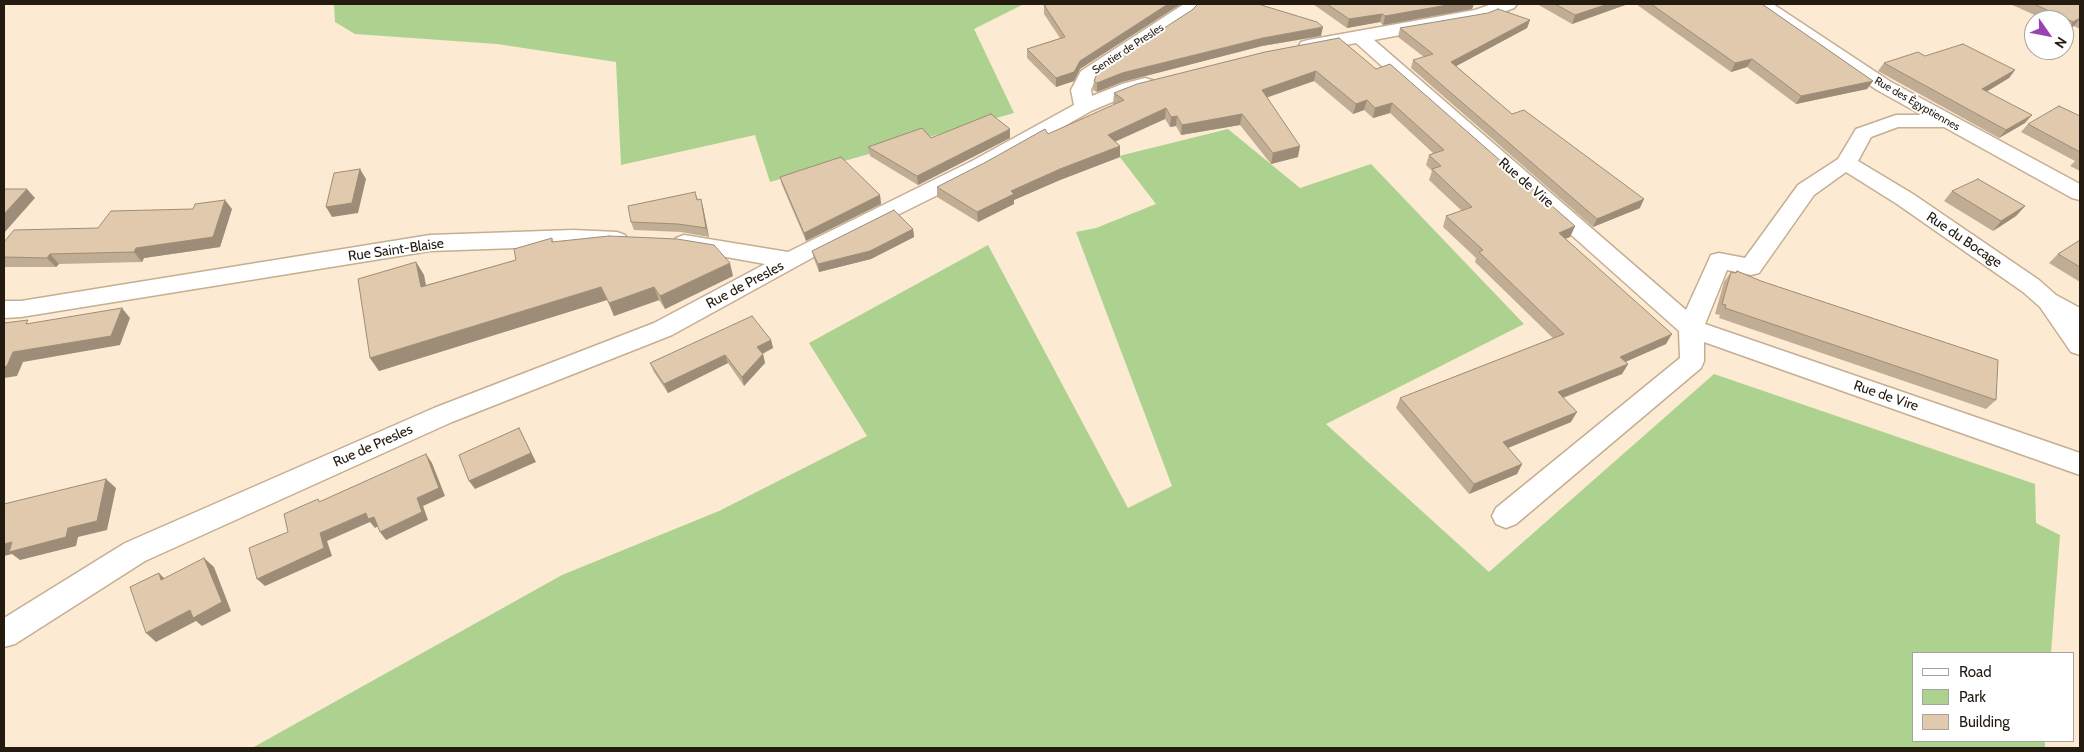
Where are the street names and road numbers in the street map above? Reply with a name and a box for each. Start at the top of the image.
street label: Sentier de Presles [1090,21,1166,77]
street label: Rue des Égyptiennes [1872,74,1962,134]
street label: Rue de Vire [1495,155,1557,211]
street label: Rue du Bocage [1923,209,2005,271]
street label: Rue Saint-Blaise [347,235,445,265]
street label: Rue de Presles [703,258,787,312]
street label: Rue de Vire [1851,377,1921,415]
street label: Rue de Presles [331,421,415,471]

